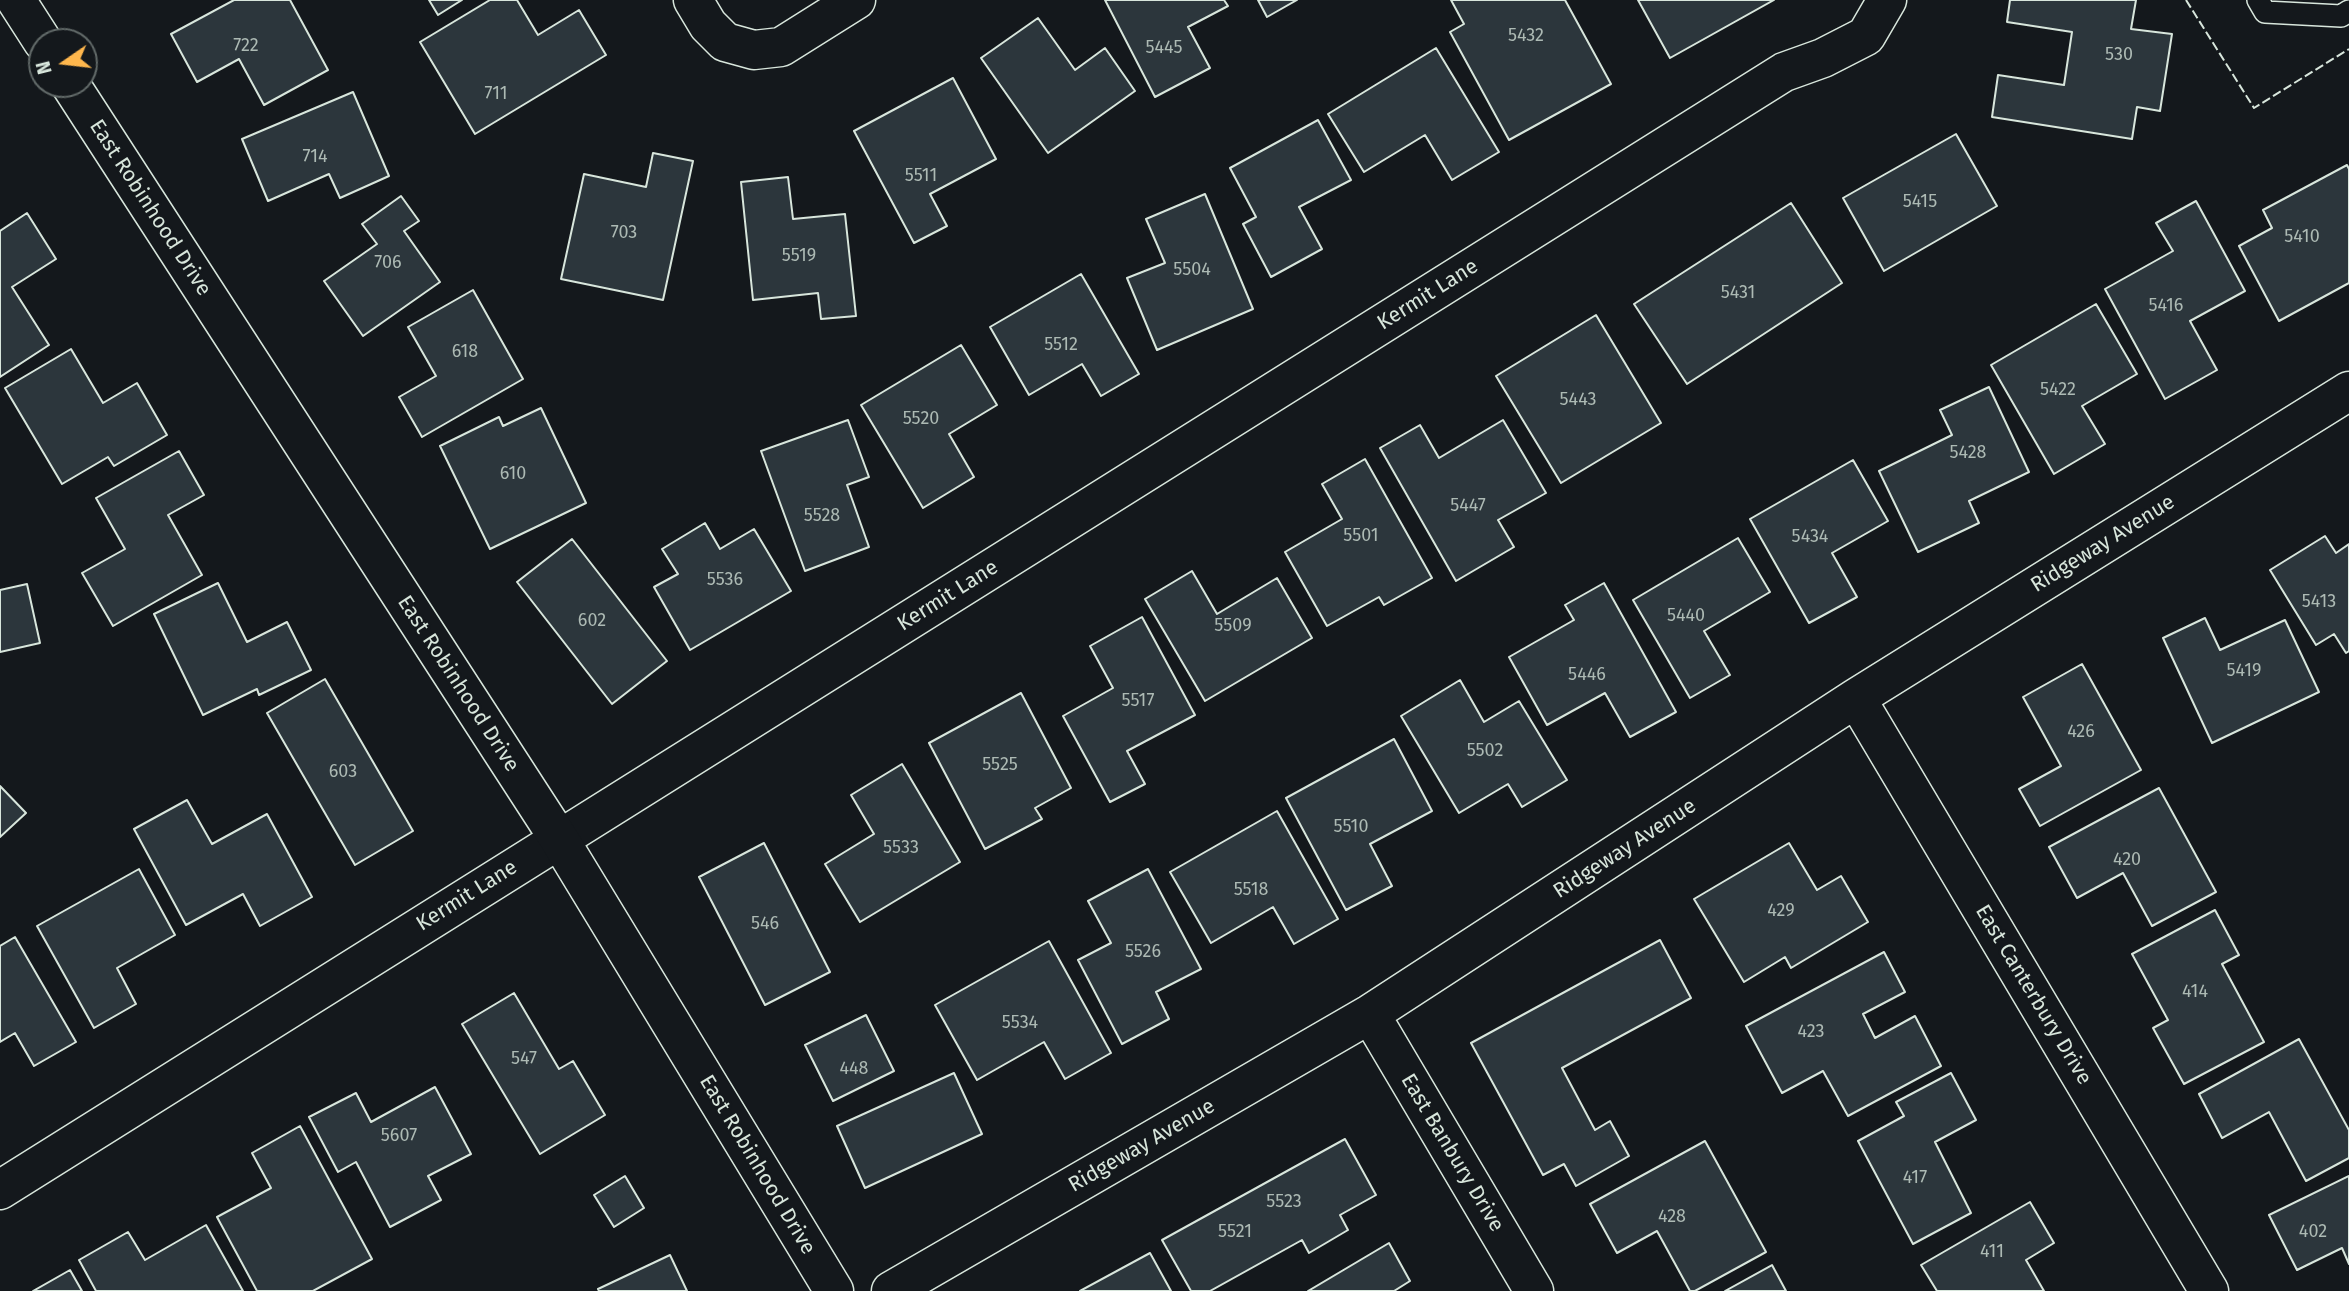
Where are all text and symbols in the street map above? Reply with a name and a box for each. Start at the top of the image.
house number: 5432 [1508,25,1544,47]
north arrow [28,28,98,98]
house number: 722 [233,35,259,57]
house number: 5445 [1145,37,1183,59]
house number: 530 [2105,44,2133,66]
text: N [31,59,57,77]
house number: 711 [484,83,508,105]
street label: East Robinhood Drive [84,115,216,301]
house number: 714 [302,146,328,168]
house number: 5511 [905,165,937,187]
house number: 5415 [1903,191,1937,213]
house number: 703 [611,222,637,244]
house number: 5410 [2284,226,2320,248]
house number: 5519 [782,245,816,267]
house number: 706 [374,252,402,274]
street label: Kermit Lane [1373,254,1483,336]
house number: 5504 [1173,259,1211,281]
house number: 5431 [1721,282,1755,304]
house number: 5416 [2149,295,2183,317]
house number: 5512 [1044,334,1078,356]
house number: 618 [452,341,478,363]
house number: 5422 [2040,379,2076,401]
house number: 5443 [1560,389,1596,411]
house number: 5520 [903,408,939,430]
house number: 5428 [1949,442,1987,464]
house number: 610 [500,463,526,485]
street label: Ridgeway Avenue [2026,490,2180,598]
house number: 5447 [1450,495,1486,517]
house number: 5528 [804,505,840,527]
house number: 5501 [1343,525,1379,547]
house number: 5434 [1792,526,1828,548]
street label: Kermit Lane [893,555,1003,637]
house number: 5536 [707,569,743,591]
street label: East Robinhood Drive [392,591,524,777]
house number: 5413 [2302,591,2336,613]
house number: 5440 [1667,605,1705,627]
house number: 602 [578,610,606,632]
house number: 5509 [1214,615,1252,637]
house number: 5419 [2227,660,2261,682]
house number: 5446 [1568,664,1606,686]
house number: 5517 [1122,690,1154,712]
house number: 426 [2067,721,2095,743]
house number: 5502 [1467,740,1503,762]
house number: 5525 [982,754,1018,776]
house number: 603 [329,761,357,783]
street label: Ridgeway Avenue [1549,794,1701,904]
house number: 5510 [1334,816,1368,838]
house number: 5533 [883,837,919,859]
house number: 420 [2113,849,2141,871]
street label: Kermit Lane [412,855,522,937]
house number: 5518 [1234,879,1268,901]
house number: 429 [1767,900,1795,922]
street label: East Canterbury Drive [1969,901,2097,1089]
house number: 546 [751,913,779,935]
house number: 5526 [1125,941,1161,963]
house number: 414 [2182,981,2208,1003]
house number: 5534 [1002,1012,1038,1034]
house number: 423 [1797,1021,1825,1043]
house number: 547 [511,1048,537,1070]
house number: 448 [839,1058,869,1080]
street label: East Banbury Drive [1395,1070,1509,1236]
street label: East Robinhood Drive [693,1071,821,1259]
street label: Ridgeway Avenue [1064,1094,1220,1198]
house number: 5607 [381,1125,417,1147]
house number: 417 [1903,1167,1927,1189]
house number: 5523 [1266,1191,1302,1213]
house number: 428 [1658,1206,1686,1228]
house number: 5521 [1218,1221,1252,1243]
house number: 402 [2299,1221,2327,1243]
house number: 411 [1980,1241,2004,1263]

